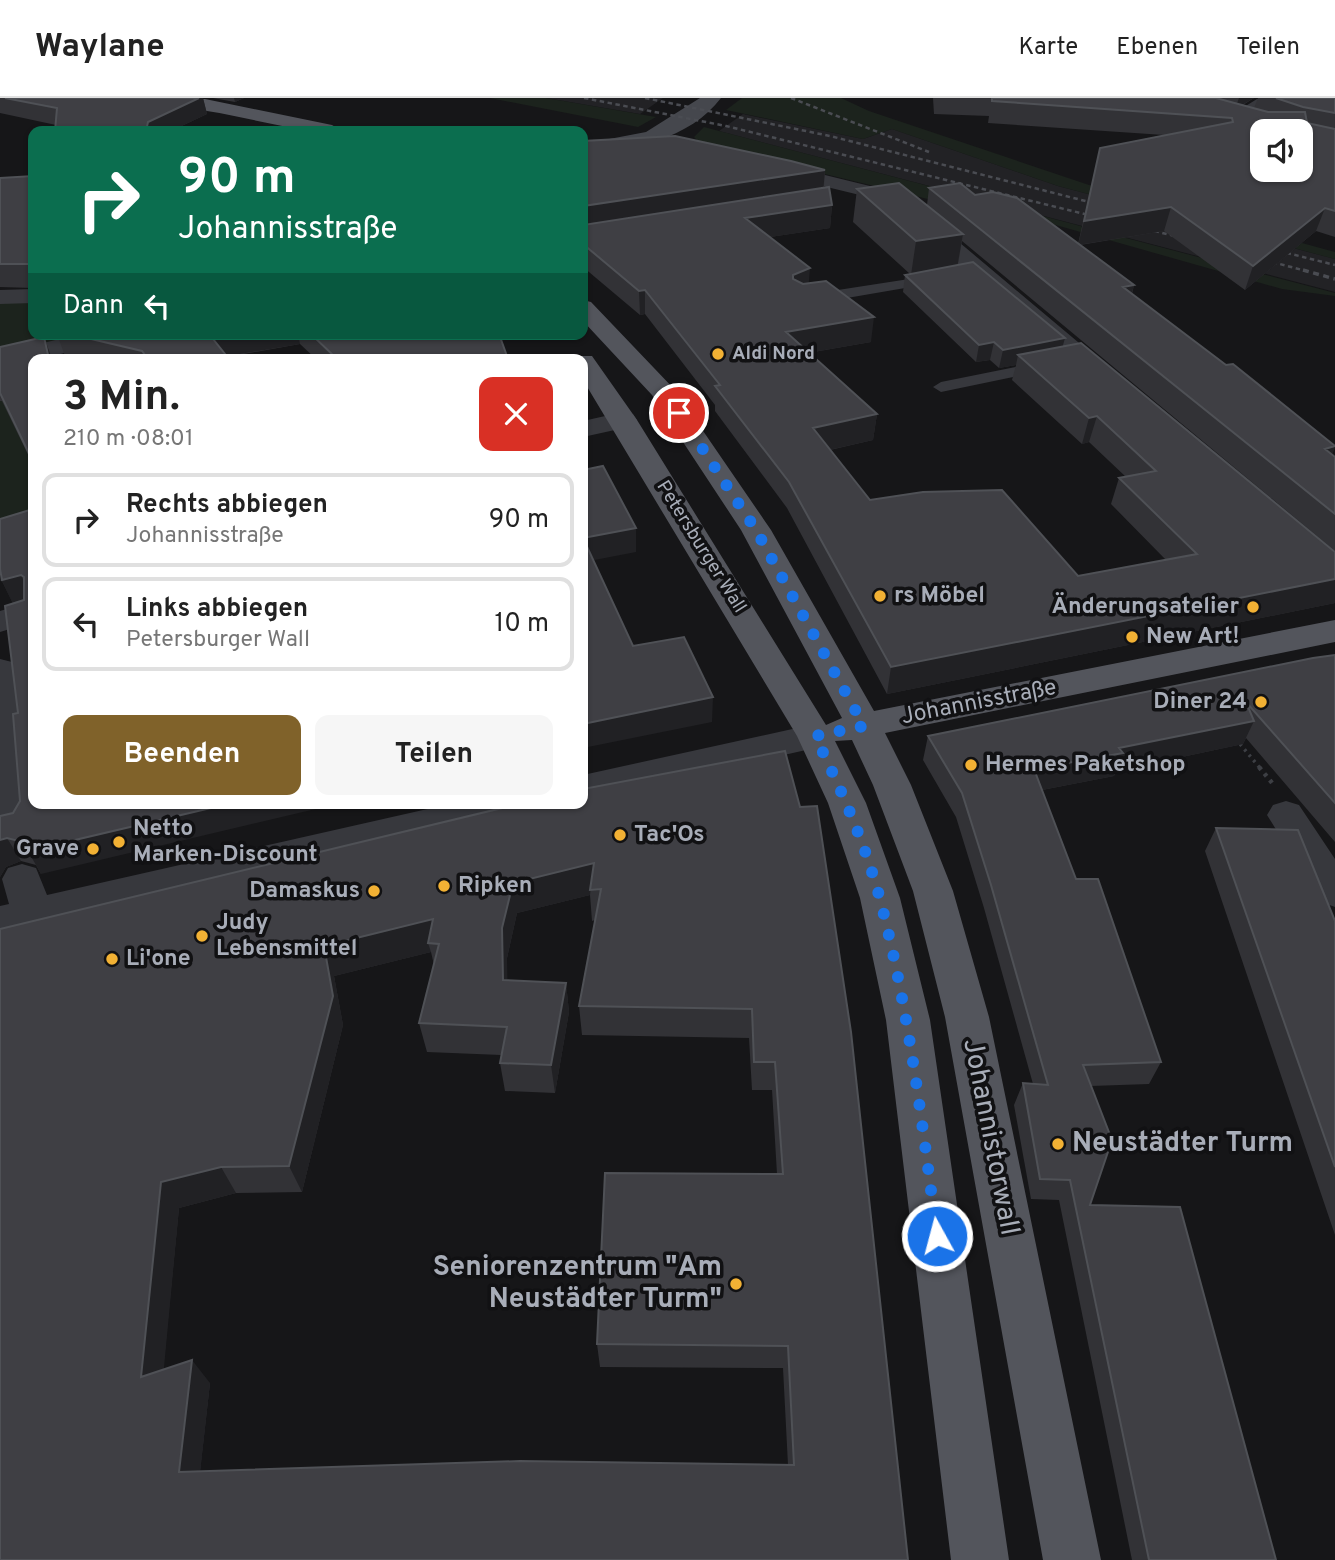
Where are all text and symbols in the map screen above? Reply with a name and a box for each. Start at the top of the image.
text: Waylane [35,27,165,69]
text: Karte [1018,33,1078,63]
text: Ebenen [1116,33,1198,63]
text: Teilen [1236,33,1300,63]
map controls [1250,119,1313,182]
button: sound [1250,119,1313,182]
text: 90 m [178,149,296,211]
icon: right [63,154,154,245]
text: Johannisstraße [178,210,397,250]
icon: left [138,287,176,325]
text: Dann [63,290,124,323]
place label: Aldi Nord [732,342,815,366]
marker: Aldi Nord [710,346,726,362]
text: 3 Min. [63,372,180,425]
button: close [479,377,553,451]
pin [649,383,709,443]
icon: arrive [660,394,698,432]
text: 210 m · 08:01 [63,425,193,454]
street label: Petersburger Wall [651,476,751,618]
text: Rechts abbiegen [126,489,328,522]
icon: right [67,501,105,539]
text: 90 m [489,504,549,537]
text: Johannisstraße [126,522,284,551]
place label: rs Möbel [894,582,985,611]
marker: rs Möbel [872,588,888,604]
place label: Änderungsatelier [1051,592,1239,622]
text: Links abbiegen [126,593,308,626]
marker: Änderungsatelier [1245,599,1261,615]
icon: left [67,605,105,643]
text: 10 m [494,608,549,641]
place label: New Art! [1146,623,1239,652]
text: Petersburger Wall [126,626,310,655]
marker: New Art! [1124,629,1140,645]
street label: Johannisstraße [899,674,1059,732]
place label: Diner 24 [1153,688,1247,717]
marker: Diner 24 [1253,694,1269,710]
button: Beenden [63,715,301,795]
button: Teilen [315,715,553,795]
place label: Hermes Paketshop [985,751,1186,780]
marker: Hermes Paketshop [963,757,979,773]
place label: Netto Marken-Discount [133,815,318,870]
place label: Tac'Os [634,821,705,850]
marker: Tac'Os [612,827,628,843]
marker: Netto Marken-Discount [111,834,127,850]
place label: Grave [16,835,79,864]
marker: Grave [85,841,101,857]
place label: Ripken [458,872,532,901]
place label: Damaskus [249,877,360,906]
marker: Ripken [436,878,452,894]
marker: Damaskus [366,883,382,899]
place label: Judy Lebensmittel [216,909,357,964]
marker: Judy Lebensmittel [194,928,210,944]
place label: Li'one [126,945,191,974]
marker: Li'one [104,951,120,967]
street label: Johannistorwall [953,1036,1027,1238]
place label: Neustädter Turm [1072,1126,1293,1162]
marker: Neustädter Turm [1050,1136,1066,1152]
position arrow [900,1199,974,1273]
place label: Seniorenzentrum "Am Neustädter Turm" [433,1250,722,1318]
marker: Seniorenzentrum "Am Neustädter Turm" [728,1276,744,1292]

